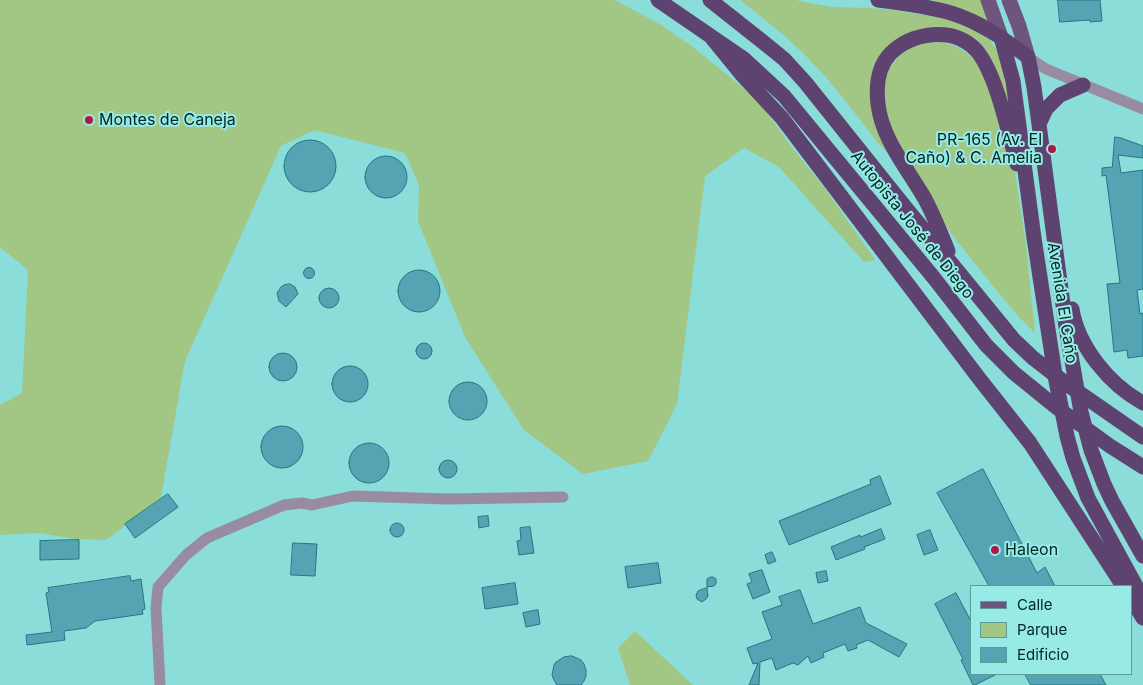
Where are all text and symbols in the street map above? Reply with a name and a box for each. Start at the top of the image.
place label: Montes de Caneja [99,110,236,130]
marker: Montes de Caneja [83,114,95,126]
place label: PR-165 (Av. El Caño) & C. Amelia [905,130,1042,168]
marker: PR-165 (Av. El Caño) & C. Amelia [1046,143,1058,155]
street label: Autopista José de Diego [846,147,978,303]
street label: Avenida El Caño [1043,241,1081,365]
place label: Haleon [1005,540,1058,560]
marker: Haleon [989,544,1001,556]
legend [970,585,1133,675]
text: Calle [1017,595,1052,614]
text: Parque [1017,620,1067,639]
text: Edificio [1017,645,1069,664]

